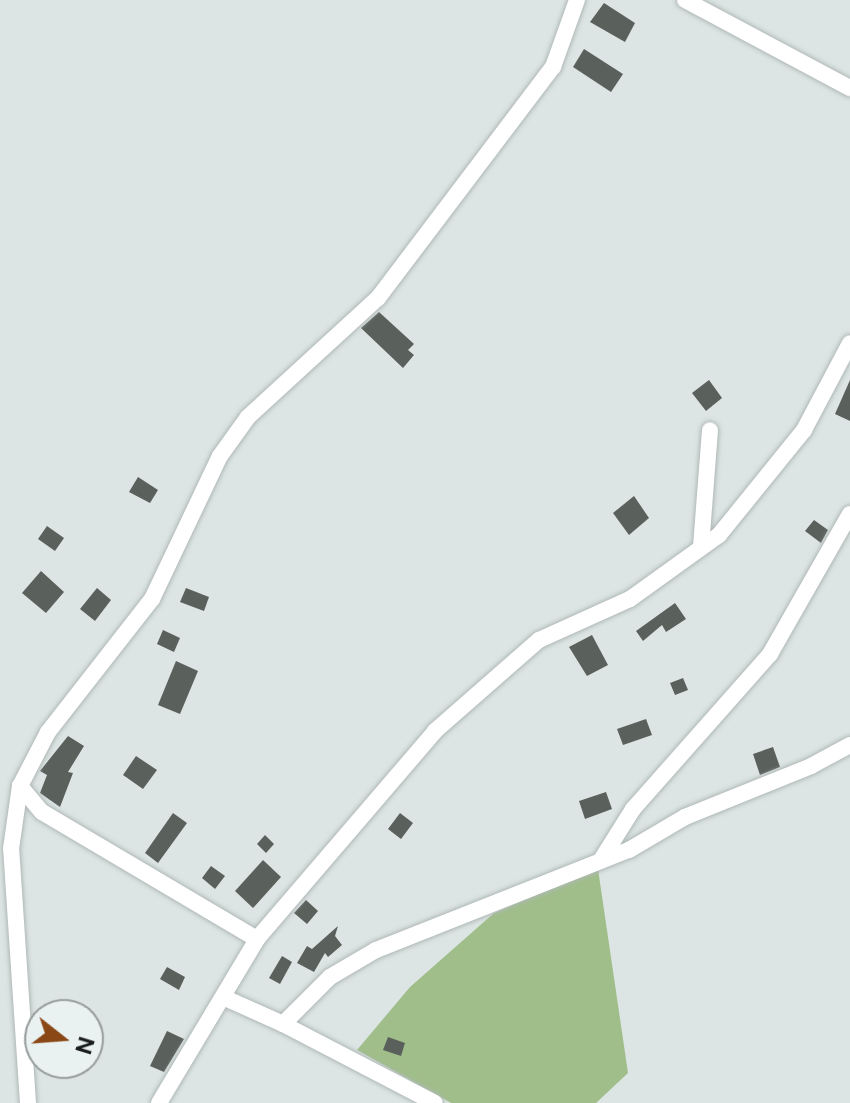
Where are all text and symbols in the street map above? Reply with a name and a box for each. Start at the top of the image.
north arrow [24,999,104,1079]
text: N [70,1033,100,1057]

